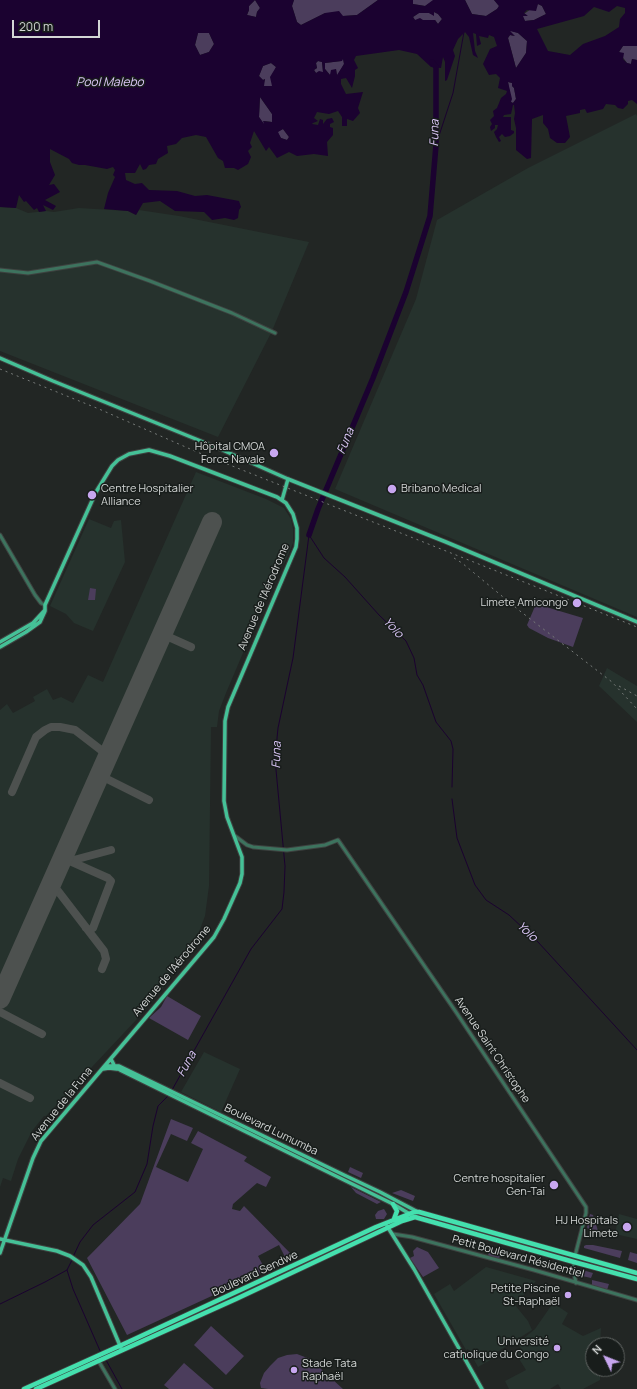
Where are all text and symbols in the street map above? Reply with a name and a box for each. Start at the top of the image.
scale bar [14,12,102,38]
text: 200 m [19,18,53,35]
water label: Pool Malebo [76,76,144,90]
water label: Funa [428,119,442,147]
water label: Funa [334,426,358,456]
place label: Hôpital CMOA Force Navale [195,440,265,466]
marker: Hôpital CMOA Force Navale [268,447,280,459]
place label: Centre Hospitalier Alliance [101,482,193,508]
place label: Bribano Medical [401,482,482,496]
marker: Bribano Medical [386,483,398,495]
marker: Centre Hospitalier Alliance [86,489,98,501]
street label: Avenue de l’Aérodrome [236,542,292,652]
place label: Limete Amicongo [480,596,568,610]
marker: Limete Amicongo [571,597,583,609]
water label: Yolo [380,615,406,641]
water label: Funa [269,741,285,769]
water label: Yolo [514,919,540,945]
street label: Avenue de l’Aérodrome [130,923,214,1019]
street label: Avenue Saint Christophe [451,994,533,1106]
water label: Funa [174,1049,200,1079]
street label: Avenue de la Funa [28,1065,96,1143]
street label: Boulevard Lumumba [222,1102,320,1158]
place label: Centre hospitalier Gen-Tai [454,1172,545,1198]
marker: Centre hospitalier Gen-Tai [548,1179,560,1191]
place label: HJ Hospitals Limete [555,1214,618,1240]
marker: HJ Hospitals Limete [621,1221,633,1233]
street label: Petit Boulevard Résidentiel [451,1233,585,1281]
street label: Boulevard Sendwe [210,1248,300,1300]
place label: Petite Piscine St-Raphaël [491,1282,560,1308]
marker: Petite Piscine St-Raphaël [563,1290,573,1300]
place label: Université catholique du Congo [443,1335,549,1361]
north arrow [585,1337,625,1377]
text: N [588,1341,605,1357]
marker: Université catholique du Congo [552,1343,562,1353]
place label: Stade Tata Raphaël [302,1357,357,1383]
marker: Stade Tata Raphaël [289,1365,299,1375]

